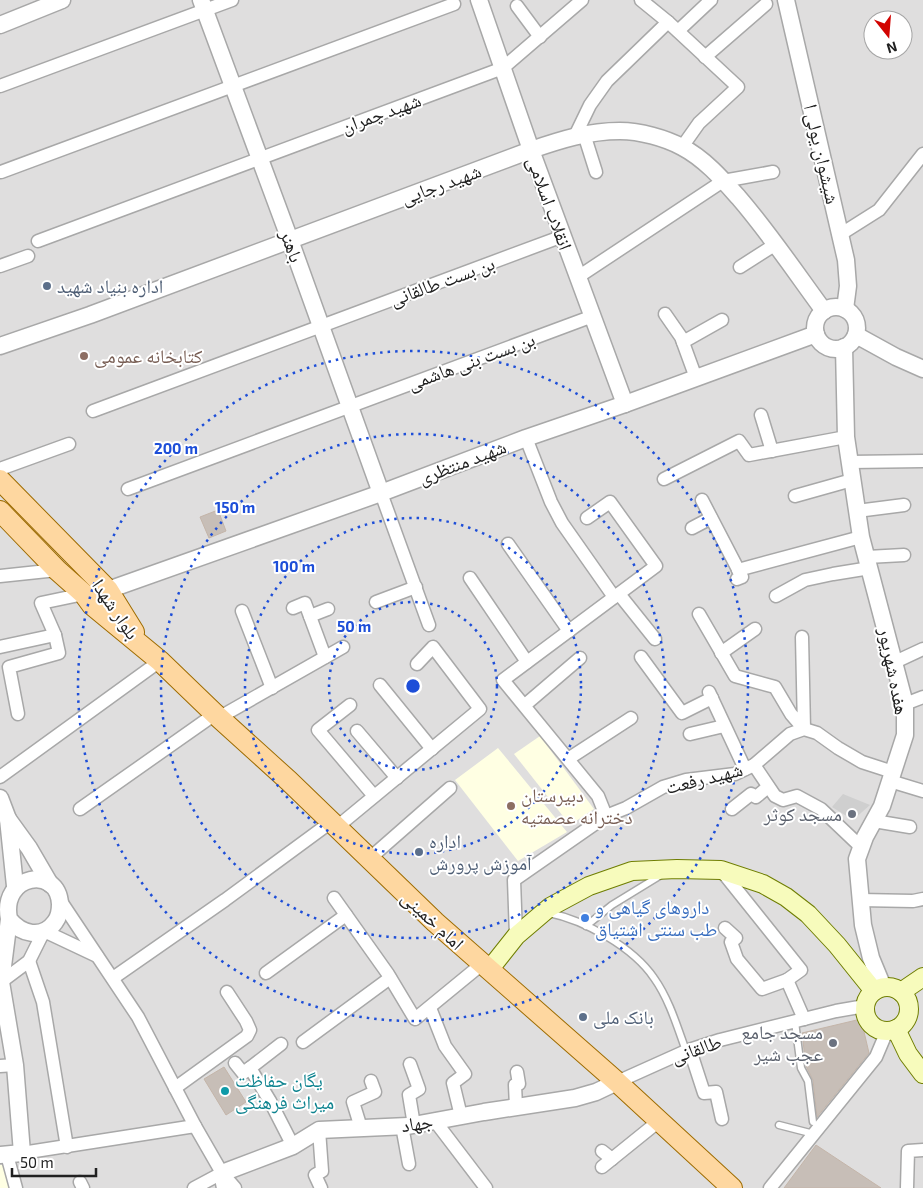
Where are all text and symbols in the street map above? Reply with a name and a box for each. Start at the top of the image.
north arrow [863,10,913,60]
text: N [885,38,899,58]
street label: شهید چمران [338,88,424,138]
street label: شیشوان یولی ا [799,102,845,206]
street label: انقلاب اسلامی [522,153,578,253]
street label: شهید رجایی [398,158,484,210]
street label: باهنر [275,225,309,266]
street label: بن بست طالقانی [386,251,498,311]
place label: اداره بنیاد شهید [57,274,163,298]
marker: اداره بنیاد شهید [41,280,53,292]
street label: بن بست بنی هاشمی [404,327,538,395]
place label: کتابخانه عمومی [94,344,202,368]
marker: کتابخانه عمومی [78,350,90,362]
street label: شهید منتظری [415,434,509,490]
text: 200 m [154,439,198,457]
text: 150 m [215,498,255,516]
text: 100 m [273,557,315,575]
street label: بلوار شهدا [87,574,145,644]
text: 50 m [337,617,371,635]
street label: هفده شهریور [874,624,914,717]
centre of rings [404,677,422,695]
street label: شهید رفعت [663,757,745,799]
place label: دبیرستان دخترانه عصمتیه [521,783,633,829]
marker: دبیرستان دخترانه عصمتیه [505,800,517,812]
place label: مسجد کوثر [763,802,842,826]
marker: مسجد کوثر [846,808,858,820]
place label: اداره آموزش پرورش [429,829,533,875]
marker: اداره آموزش پرورش [413,846,425,858]
street label: امام خمینی [395,885,469,956]
place label: داروهای گیاهی و طب سنتی اشتیاق [595,895,717,941]
marker: داروهای گیاهی و طب سنتی اشتیاق [579,912,591,924]
place label: بانک ملی [593,1005,654,1029]
marker: بانک ملی [577,1011,589,1023]
place label: مسجد جامع عجب شیر [741,1020,823,1066]
street label: طالقانی [668,1029,724,1069]
marker: مسجد جامع عجب شیر [827,1037,839,1049]
place label: یگان حفاظت میراث فرهنگی [235,1068,334,1114]
marker: یگان حفاظت میراث فرهنگی [219,1085,231,1097]
street label: جهاد [399,1109,435,1137]
scale bar [12,1146,96,1178]
text: 50 m [20,1153,54,1171]

